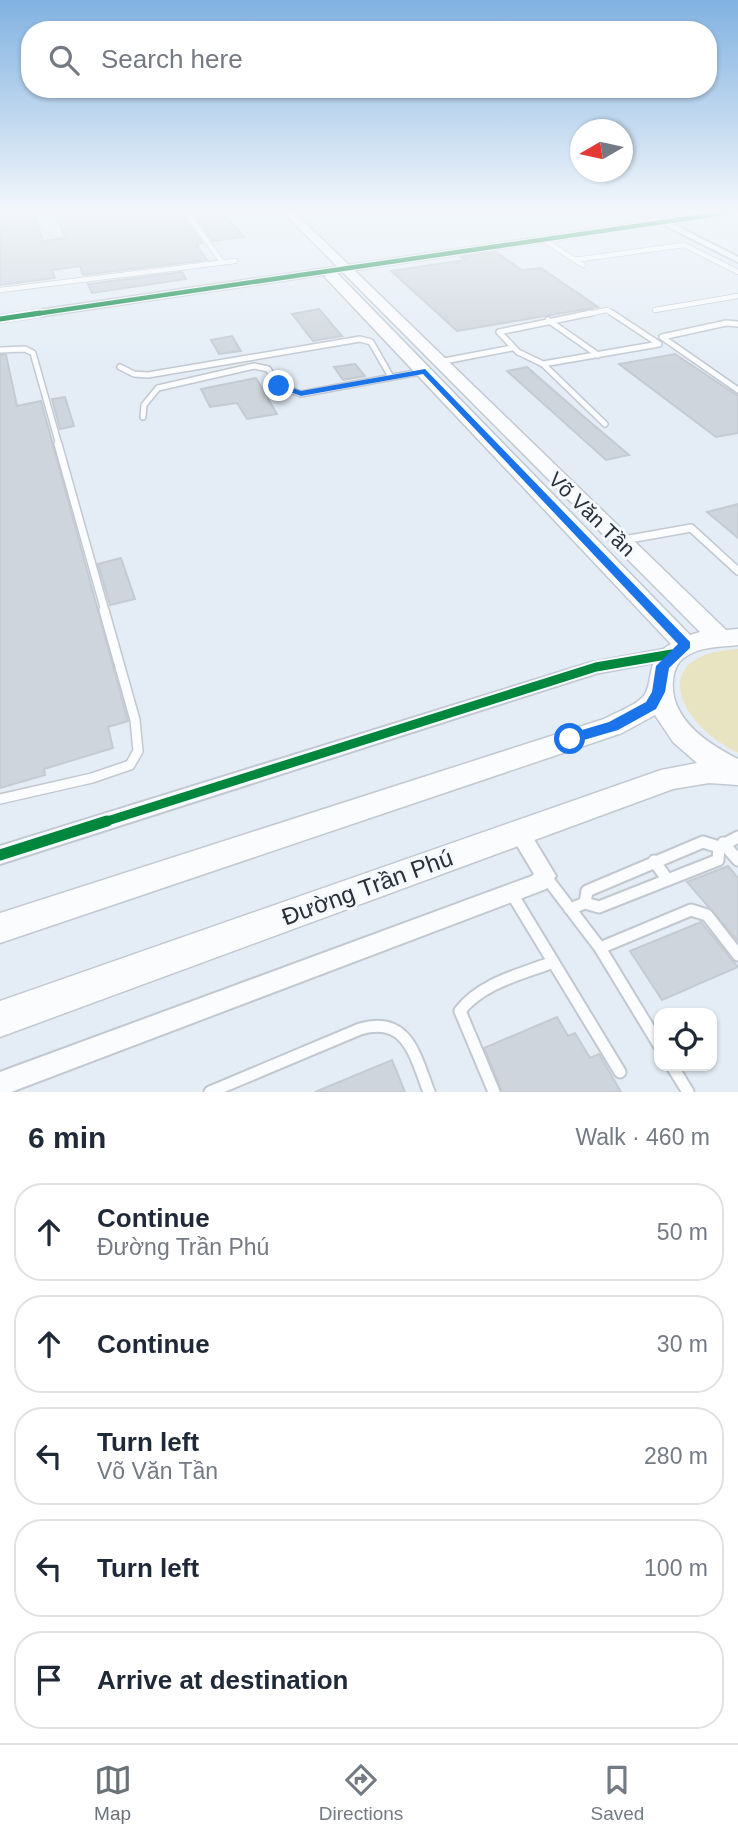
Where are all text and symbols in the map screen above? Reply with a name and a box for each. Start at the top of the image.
search box [21,21,717,98]
icon: search [45,41,83,79]
text: Search here [101,44,243,74]
north arrow [570,119,633,182]
route end [263,370,294,401]
street label: Võ Văn Tần [544,467,640,561]
route start [554,723,585,754]
street label: Đường Trần Phú [278,844,456,930]
map controls [654,1008,717,1071]
button: locate [654,1008,717,1071]
text: 6 min [28,1121,106,1154]
text: Walk · 460 m [575,1124,710,1150]
text: Continue [97,1203,210,1233]
icon: ahead [30,1213,68,1251]
text: 50 m [657,1219,708,1245]
text: Đường Trần Phú [97,1234,269,1260]
icon: ahead [30,1325,68,1363]
text: Continue [97,1329,210,1359]
text: 30 m [657,1331,708,1357]
text: Turn left [97,1427,199,1457]
icon: left [30,1437,68,1475]
text: 280 m [644,1443,708,1469]
text: Võ Văn Tần [97,1458,218,1484]
icon: left [30,1549,68,1587]
text: Turn left [97,1553,199,1583]
text: 100 m [644,1555,708,1581]
icon: arrive [30,1661,68,1699]
text: Arrive at destination [97,1665,348,1695]
tab: Map [94,1761,132,1825]
tab: Directions [319,1761,403,1825]
tab: Saved [590,1761,644,1825]

